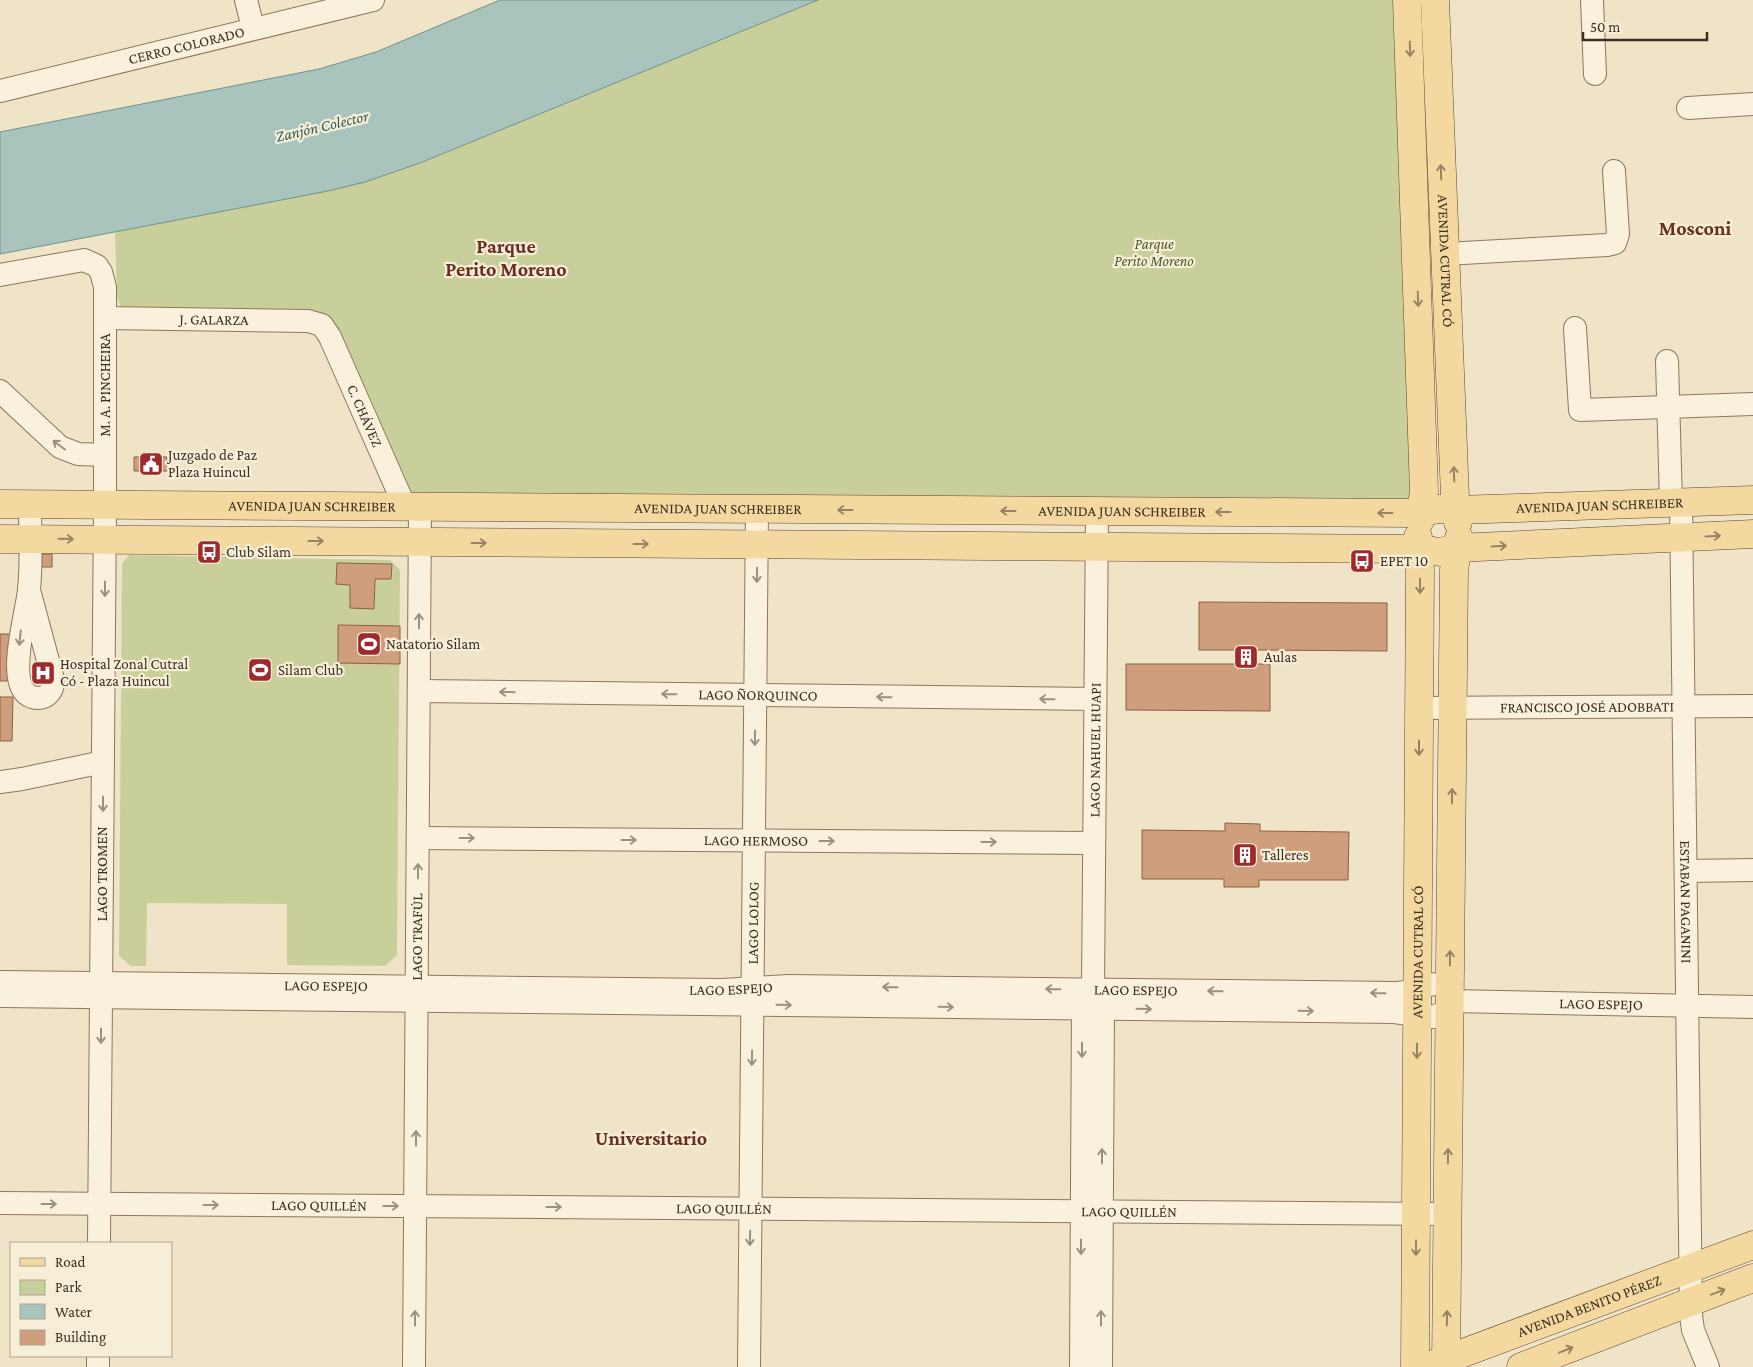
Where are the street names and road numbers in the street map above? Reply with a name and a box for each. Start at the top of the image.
street label: CERRO COLORADO [127,24,246,67]
street label: AVENIDA CUTRAL CÓ [1435,194,1456,328]
street label: J. GALARZA [177,311,249,328]
street label: M. A. PINCHEIRA [97,333,113,437]
street label: C. CHÁVEZ [344,382,386,450]
street label: AVENIDA JUAN SCHREIBER [1516,494,1684,516]
street label: AVENIDA JUAN SCHREIBER [228,497,396,515]
street label: AVENIDA JUAN SCHREIBER [634,500,802,517]
street label: AVENIDA JUAN SCHREIBER [1038,503,1206,520]
street label: LAGO NAHUEL HUAPI [1086,683,1104,817]
street label: LAGO ÑORQUINCO [698,686,818,704]
street label: FRANCISCO JOSÉ ADOBBATI [1500,698,1674,716]
street label: LAGO TROMEN [94,826,110,922]
street label: LAGO HERMOSO [704,832,808,849]
street label: ESTABAN PAGANINI [1677,840,1695,964]
street label: LAGO LOLOG [745,882,762,964]
street label: AVENIDA CUTRAL CÓ [1409,885,1426,1019]
street label: LAGO TRAFÚL [409,893,425,981]
street label: LAGO ESPEJO [284,977,368,995]
street label: LAGO ESPEJO [689,979,773,998]
street label: LAGO ESPEJO [1094,982,1178,999]
street label: LAGO ESPEJO [1559,995,1643,1014]
street label: LAGO QUILLÉN [271,1197,367,1214]
street label: LAGO QUILLÉN [676,1200,772,1217]
street label: LAGO QUILLÉN [1081,1203,1177,1220]
street label: AVENIDA BENITO PÉREZ [1515,1272,1664,1340]

